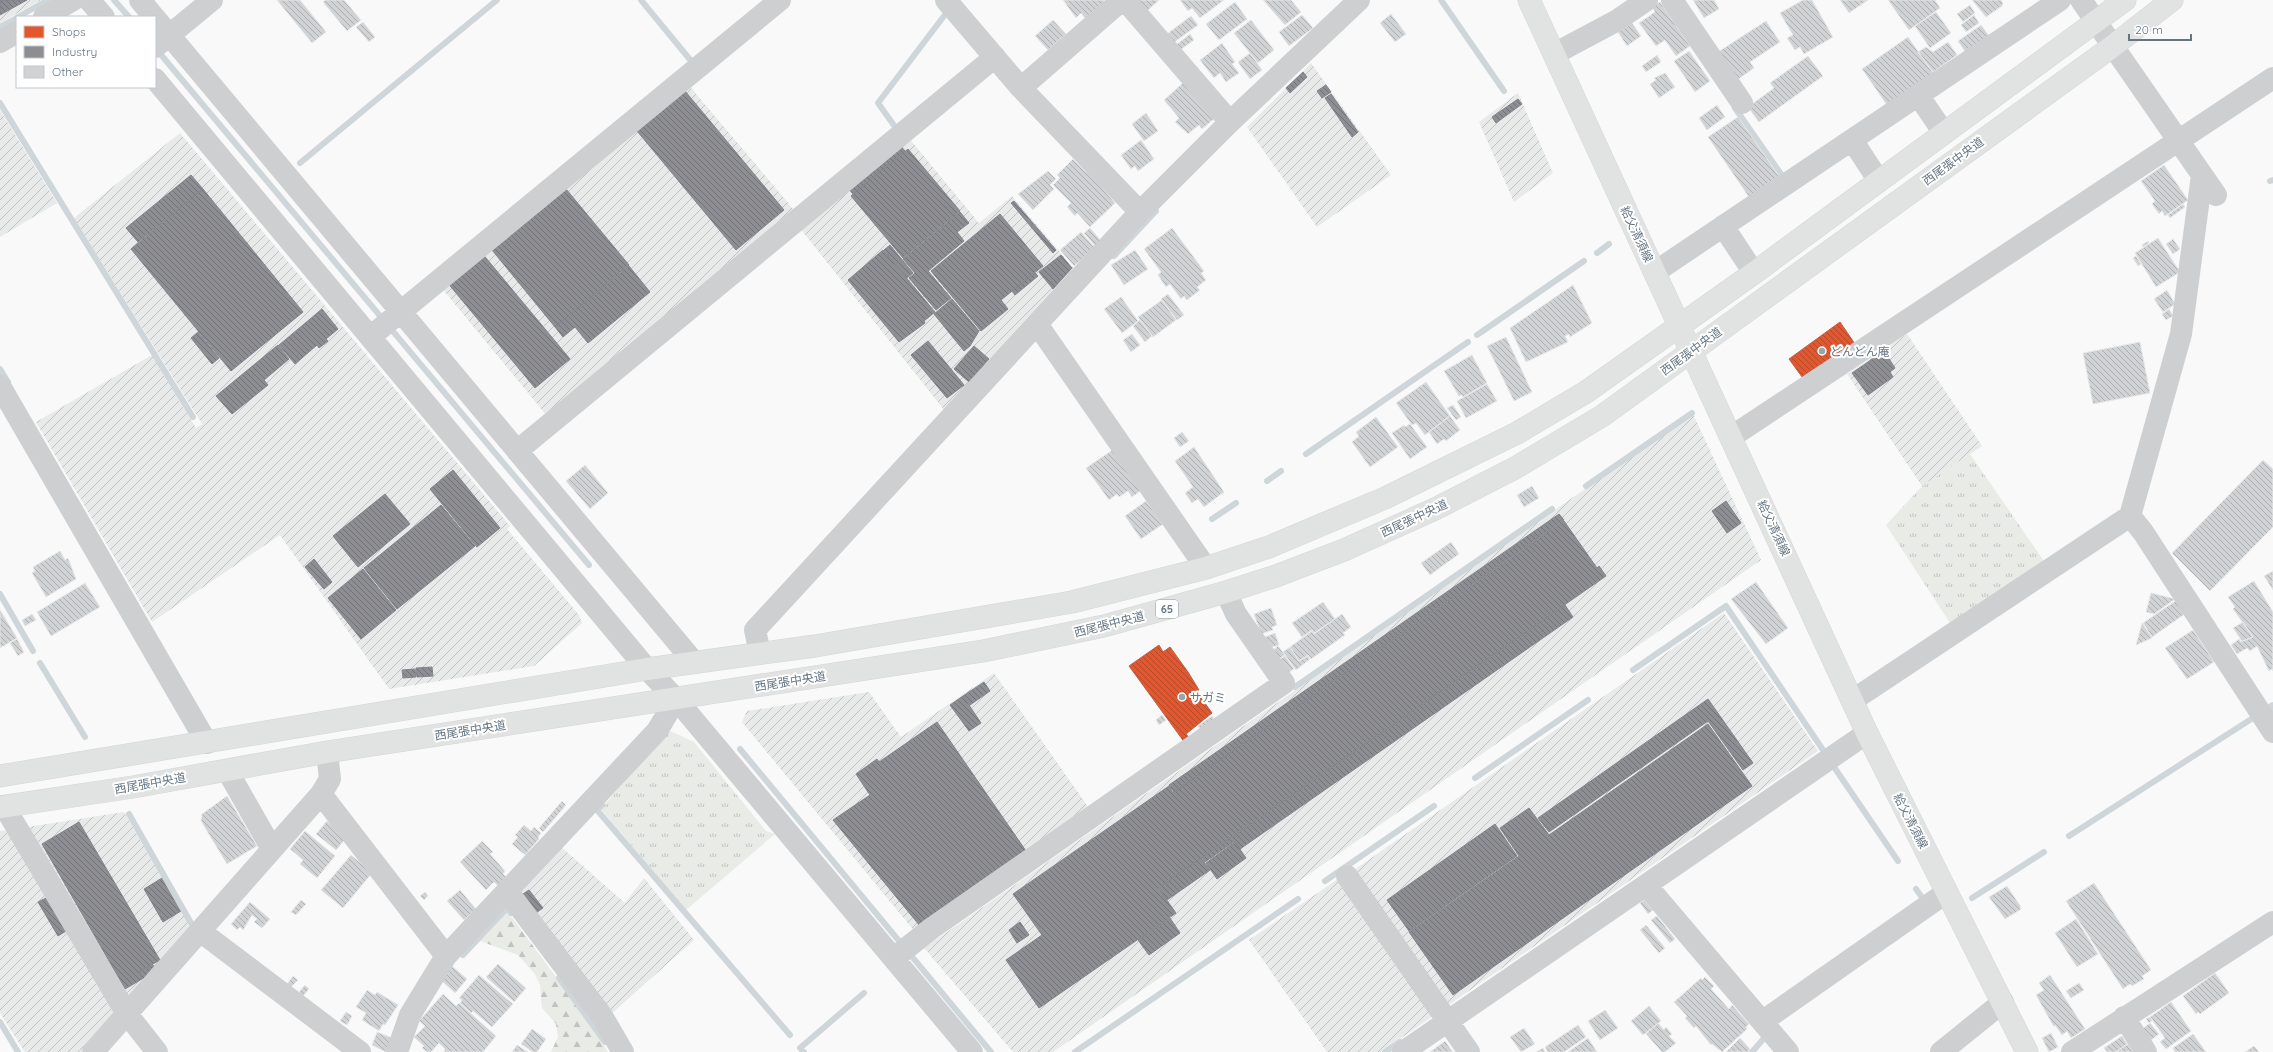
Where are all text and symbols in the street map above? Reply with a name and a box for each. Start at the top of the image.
legend [16,16,156,88]
scale bar [2129,16,2191,42]
text: 20 m [2135,22,2163,37]
text: Shops [52,24,86,39]
text: Industry [52,44,97,59]
text: Other [52,64,84,79]
street label: 西尾張中央道 [1919,134,1987,188]
street label: 給父清須線 [1618,204,1656,264]
street label: 西尾張中央道 [1657,324,1725,378]
place label: どんどん庵 [1830,344,1890,359]
marker: どんどん庵 [1817,346,1827,356]
street label: 西尾張中央道 [1378,496,1450,540]
street label: 給父清須線 [1755,498,1793,558]
road number: 65 [1156,600,1178,618]
street label: 西尾張中央道 [1072,608,1146,640]
street label: 西尾張中央道 [753,668,827,694]
place label: サガミ [1190,690,1226,705]
marker: サガミ [1177,692,1187,702]
street label: 西尾張中央道 [433,717,507,743]
street label: 西尾張中央道 [113,769,187,797]
street label: 給父清須線 [1891,791,1931,851]

